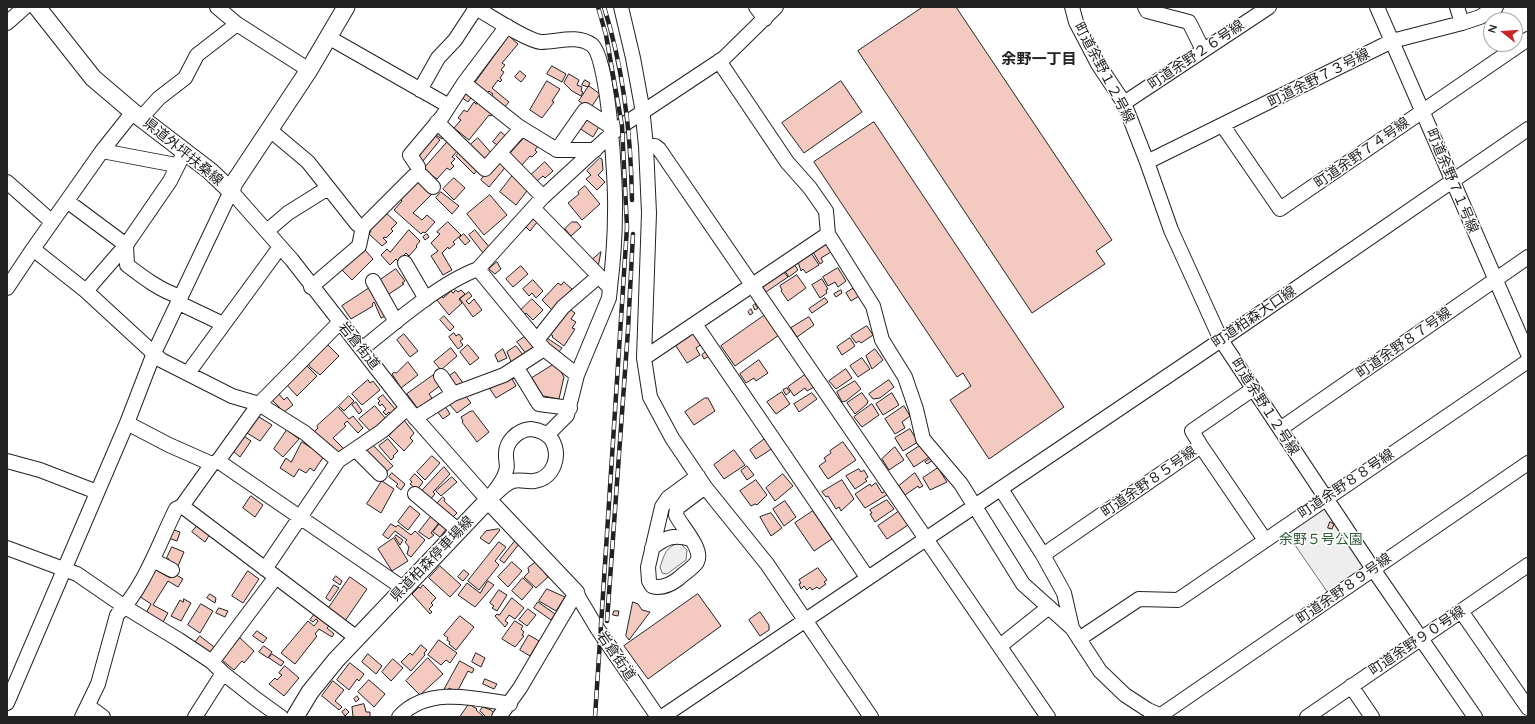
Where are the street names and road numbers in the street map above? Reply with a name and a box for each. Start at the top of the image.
street label: 町道余野２６号線 [1145,17,1247,93]
street label: 町道余野１２号線 [1070,20,1138,126]
street label: 町道余野７３号線 [1265,45,1373,111]
street label: 町道余野７４号線 [1311,114,1413,192]
street label: 県道外坪扶桑線 [140,115,226,189]
street label: 町道余野７１号線 [1422,126,1482,236]
street label: 町道柏森大口線 [1209,283,1299,351]
street label: 町道余野８７号線 [1353,304,1455,382]
street label: 岩倉街道 [335,319,383,373]
street label: 町道余野１２号線 [1227,355,1303,459]
street label: 町道余野８５号線 [1098,443,1200,521]
street label: 町道余野８８号線 [1295,446,1397,522]
street label: 県道柏森停車場線 [387,513,477,605]
street label: 町道余野８９号線 [1293,550,1395,628]
street label: 町道余野９０号線 [1366,603,1468,679]
street label: 岩倉街道 [593,628,639,684]

